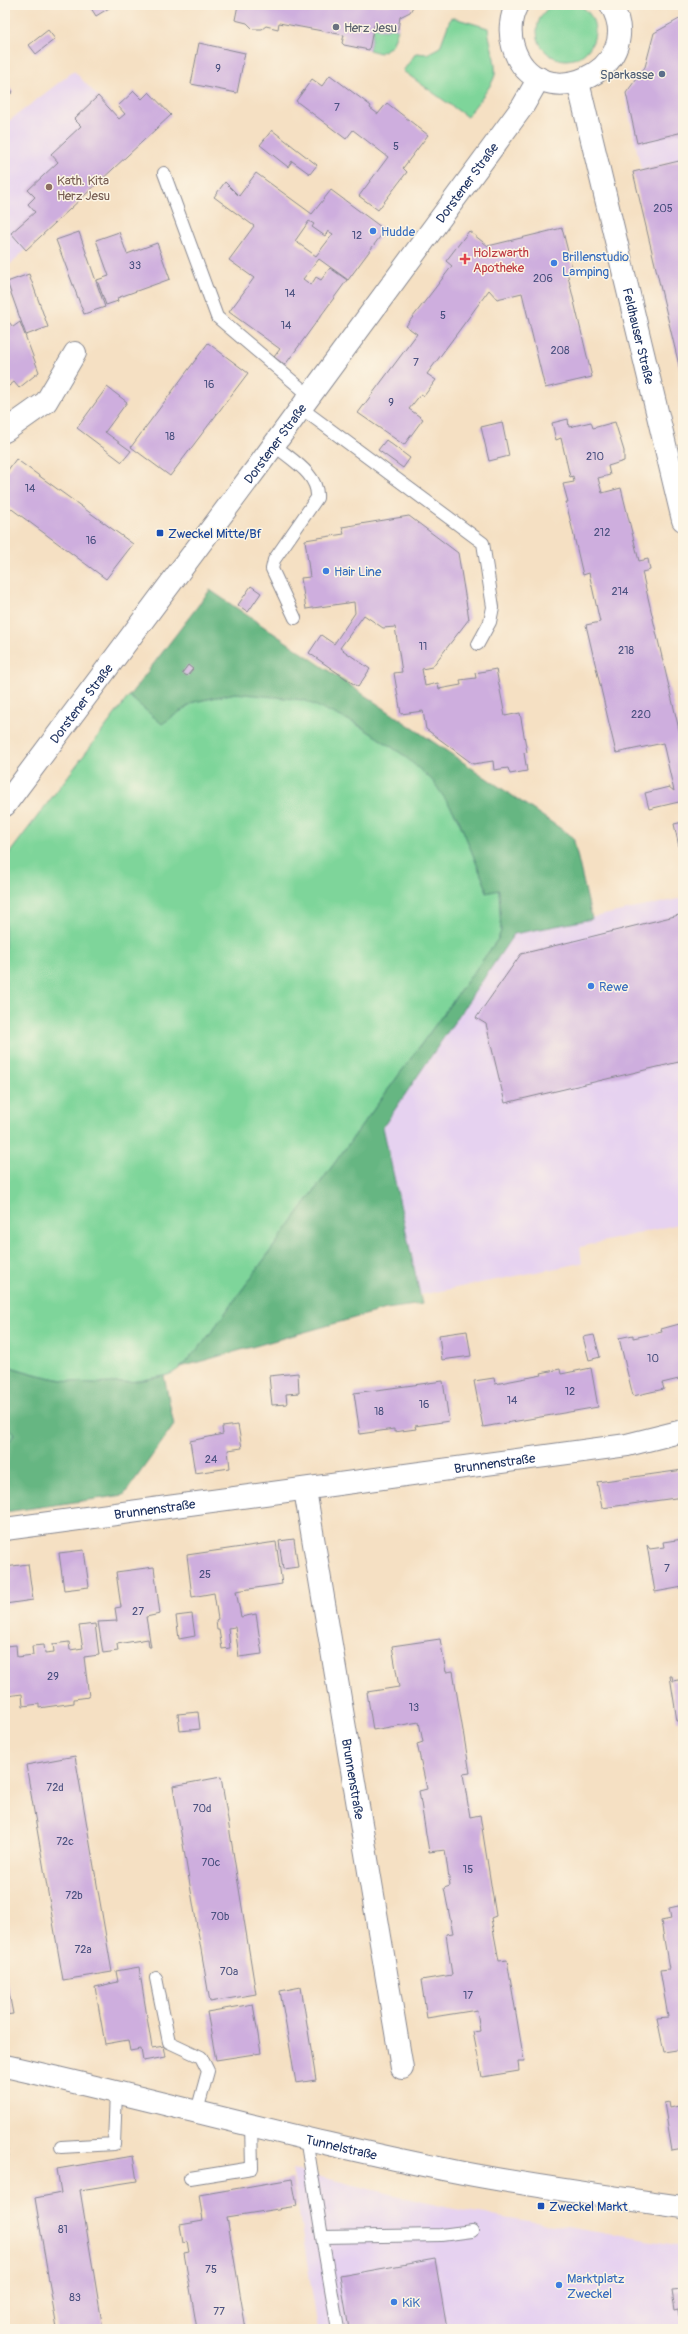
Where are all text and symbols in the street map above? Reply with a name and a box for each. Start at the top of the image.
place label: Herz Jesu [344,20,397,36]
marker: Herz Jesu [331,22,341,32]
house number: 9 [215,62,221,75]
place label: Sparkasse [600,67,655,83]
marker: Sparkasse [657,69,667,79]
house number: 7 [334,101,340,114]
house number: 5 [393,140,399,153]
street label: Dorstener Straße [433,140,503,226]
place label: Kath. Kita Herz Jesu [57,173,110,204]
marker: Kath. Kita Herz Jesu [44,182,54,192]
house number: 205 [653,202,673,215]
place label: Hudde [381,224,416,240]
marker: Hudde [368,226,378,236]
house number: 12 [352,229,362,242]
place label: Holzwarth Apotheke [473,245,529,276]
place label: Brillenstudio Lamping [562,249,629,280]
marker: Holzwarth Apotheke [460,254,470,264]
marker: Brillenstudio Lamping [549,258,559,268]
house number: 33 [129,259,141,272]
house number: 206 [533,272,553,285]
street label: Feldhauser Straße [619,286,657,386]
house number: 14 [285,287,296,300]
house number: 5 [440,309,446,322]
house number: 14 [281,319,292,332]
house number: 208 [550,344,570,357]
house number: 7 [413,356,419,369]
house number: 16 [204,378,214,391]
house number: 9 [388,396,394,409]
street label: Dorstener Straße [241,401,311,487]
house number: 18 [165,430,175,443]
house number: 210 [586,450,604,463]
house number: 14 [25,482,36,495]
place label: Zweckel Mitte/Bf [168,526,263,542]
house number: 212 [594,526,610,539]
marker: Zweckel Mitte/Bf [155,528,165,538]
house number: 16 [86,534,96,547]
place label: Hair Line [334,564,382,580]
marker: Hair Line [321,566,331,576]
house number: 214 [612,585,629,598]
house number: 11 [419,640,427,653]
house number: 218 [618,644,634,657]
street label: Dorstener Straße [47,660,117,747]
house number: 220 [631,708,651,721]
place label: Rewe [599,979,629,995]
marker: Rewe [586,981,596,991]
house number: 10 [647,1352,659,1365]
house number: 12 [565,1385,575,1398]
house number: 14 [507,1394,518,1407]
house number: 16 [419,1398,429,1411]
house number: 18 [374,1405,384,1418]
street label: Brunnenstraße [453,1450,537,1477]
house number: 24 [205,1453,218,1466]
street label: Brunnenstraße [113,1496,197,1523]
house number: 7 [664,1562,670,1575]
house number: 25 [199,1568,211,1581]
house number: 27 [132,1605,144,1618]
house number: 29 [47,1670,59,1683]
house number: 13 [409,1701,419,1714]
street label: Brunnenstraße [338,1737,367,1821]
house number: 72d [46,1781,64,1794]
house number: 70d [193,1802,211,1815]
house number: 72c [56,1835,74,1848]
house number: 70c [202,1856,221,1869]
house number: 15 [463,1863,473,1876]
house number: 72b [65,1889,83,1902]
house number: 70b [211,1910,229,1923]
house number: 72a [74,1943,92,1956]
house number: 70a [220,1965,238,1978]
house number: 17 [463,1989,473,2002]
street label: Tunnelstraße [304,2132,379,2164]
place label: Zweckel Markt [549,2199,628,2215]
marker: Zweckel Markt [536,2201,546,2211]
house number: 81 [58,2223,68,2236]
house number: 75 [205,2263,217,2276]
place label: Marktplatz Zweckel [567,2271,625,2302]
marker: Marktplatz Zweckel [554,2280,564,2290]
house number: 83 [69,2291,81,2304]
place label: KiK [402,2295,420,2311]
marker: KiK [389,2297,399,2307]
house number: 77 [213,2305,225,2318]

